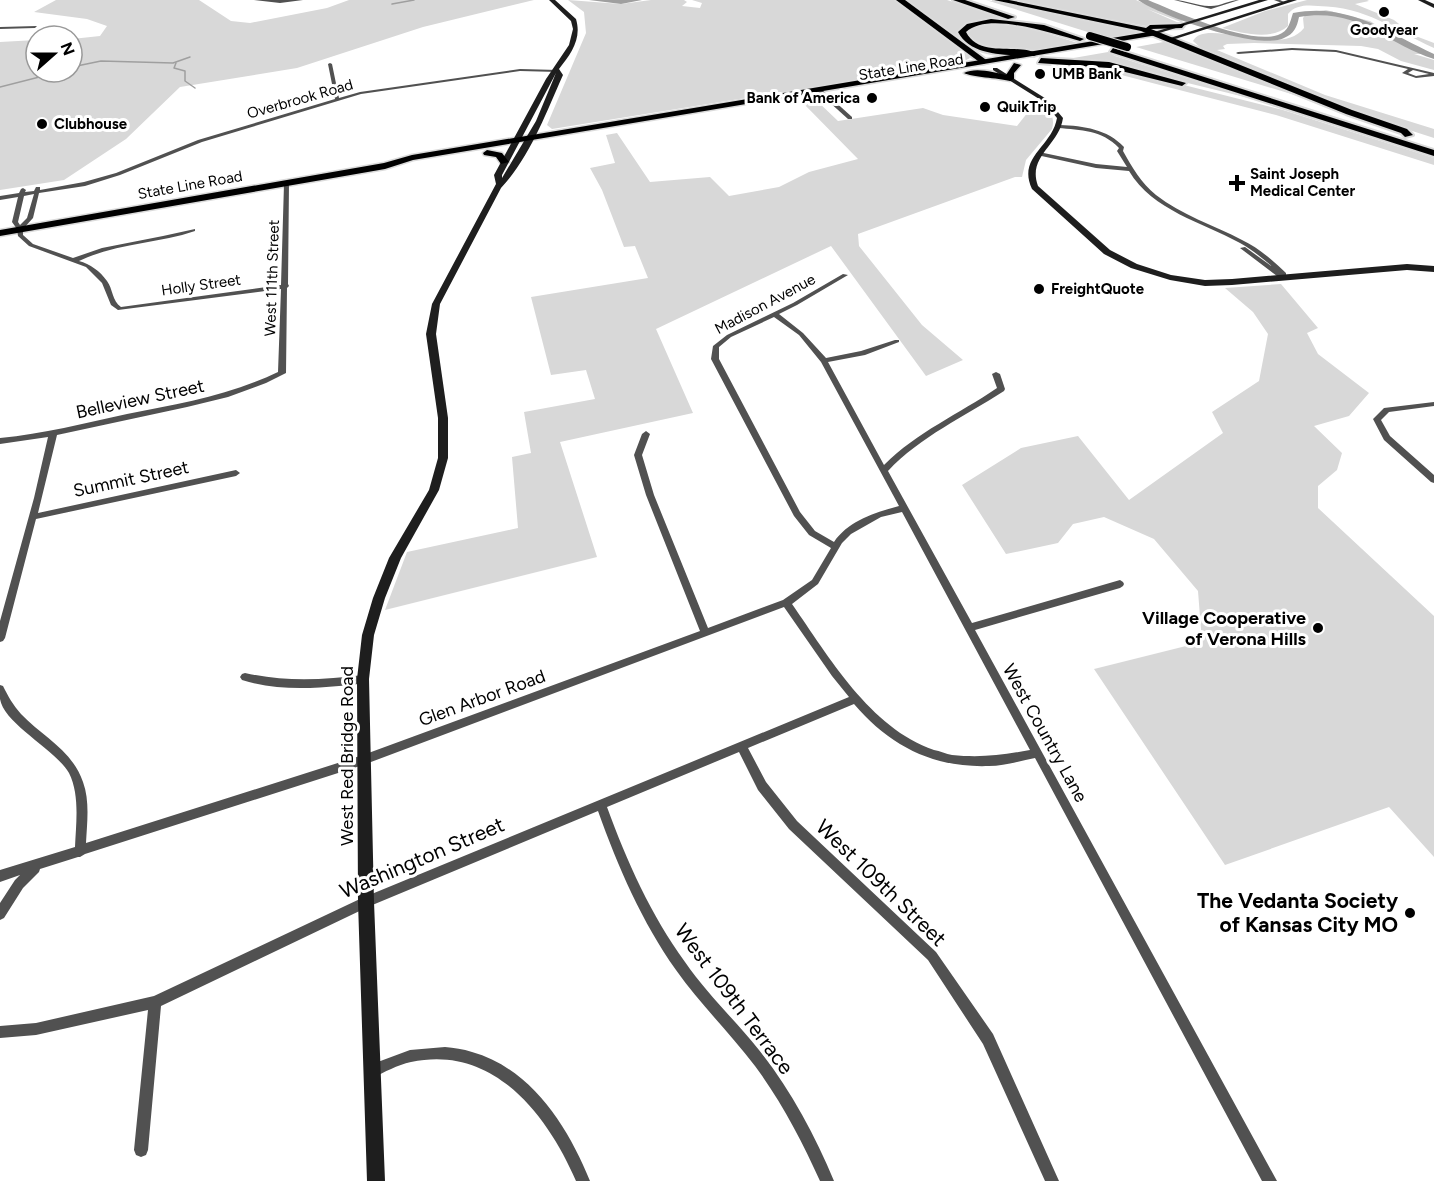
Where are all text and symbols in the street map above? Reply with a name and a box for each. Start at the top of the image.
marker: Goodyear [1377,5,1391,19]
place label: Goodyear [1350,21,1418,39]
north arrow [24,24,84,84]
text: N [56,40,79,58]
street label: State Line Road [857,50,965,84]
place label: UMB Bank [1052,65,1122,83]
marker: UMB Bank [1033,67,1047,81]
street label: Overbrook Road [245,75,355,123]
place label: Bank of America [747,89,860,107]
marker: Bank of America [865,91,879,105]
place label: QuikTrip [997,98,1056,116]
marker: QuikTrip [978,100,992,114]
place label: Clubhouse [54,115,128,133]
marker: Clubhouse [35,117,49,131]
place label: Saint Joseph Medical Center [1250,165,1355,200]
street label: State Line Road [136,167,244,203]
marker: Saint Joseph Medical Center [1228,174,1246,192]
street label: West 111th Street [261,219,283,337]
street label: Holly Street [160,270,242,299]
street label: Madison Avenue [712,270,818,338]
place label: FreightQuote [1051,280,1145,298]
marker: FreightQuote [1032,282,1046,296]
street label: Belleview Street [74,375,206,423]
street label: Summit Street [71,456,191,502]
place label: Village Cooperative of Verona Hills [1142,607,1307,650]
marker: Village Cooperative of Verona Hills [1311,621,1325,635]
street label: West Country Lane [998,660,1092,806]
street label: Glen Arbor Road [416,665,548,731]
street label: West Red Bridge Road [336,666,358,846]
street label: Washington Street [336,812,508,903]
street label: West 109th Street [811,814,952,951]
place label: The Vedanta Society of Kansas City MO [1197,888,1399,937]
marker: The Vedanta Society of Kansas City MO [1403,906,1417,920]
street label: West 109th Terrace [670,918,799,1079]

